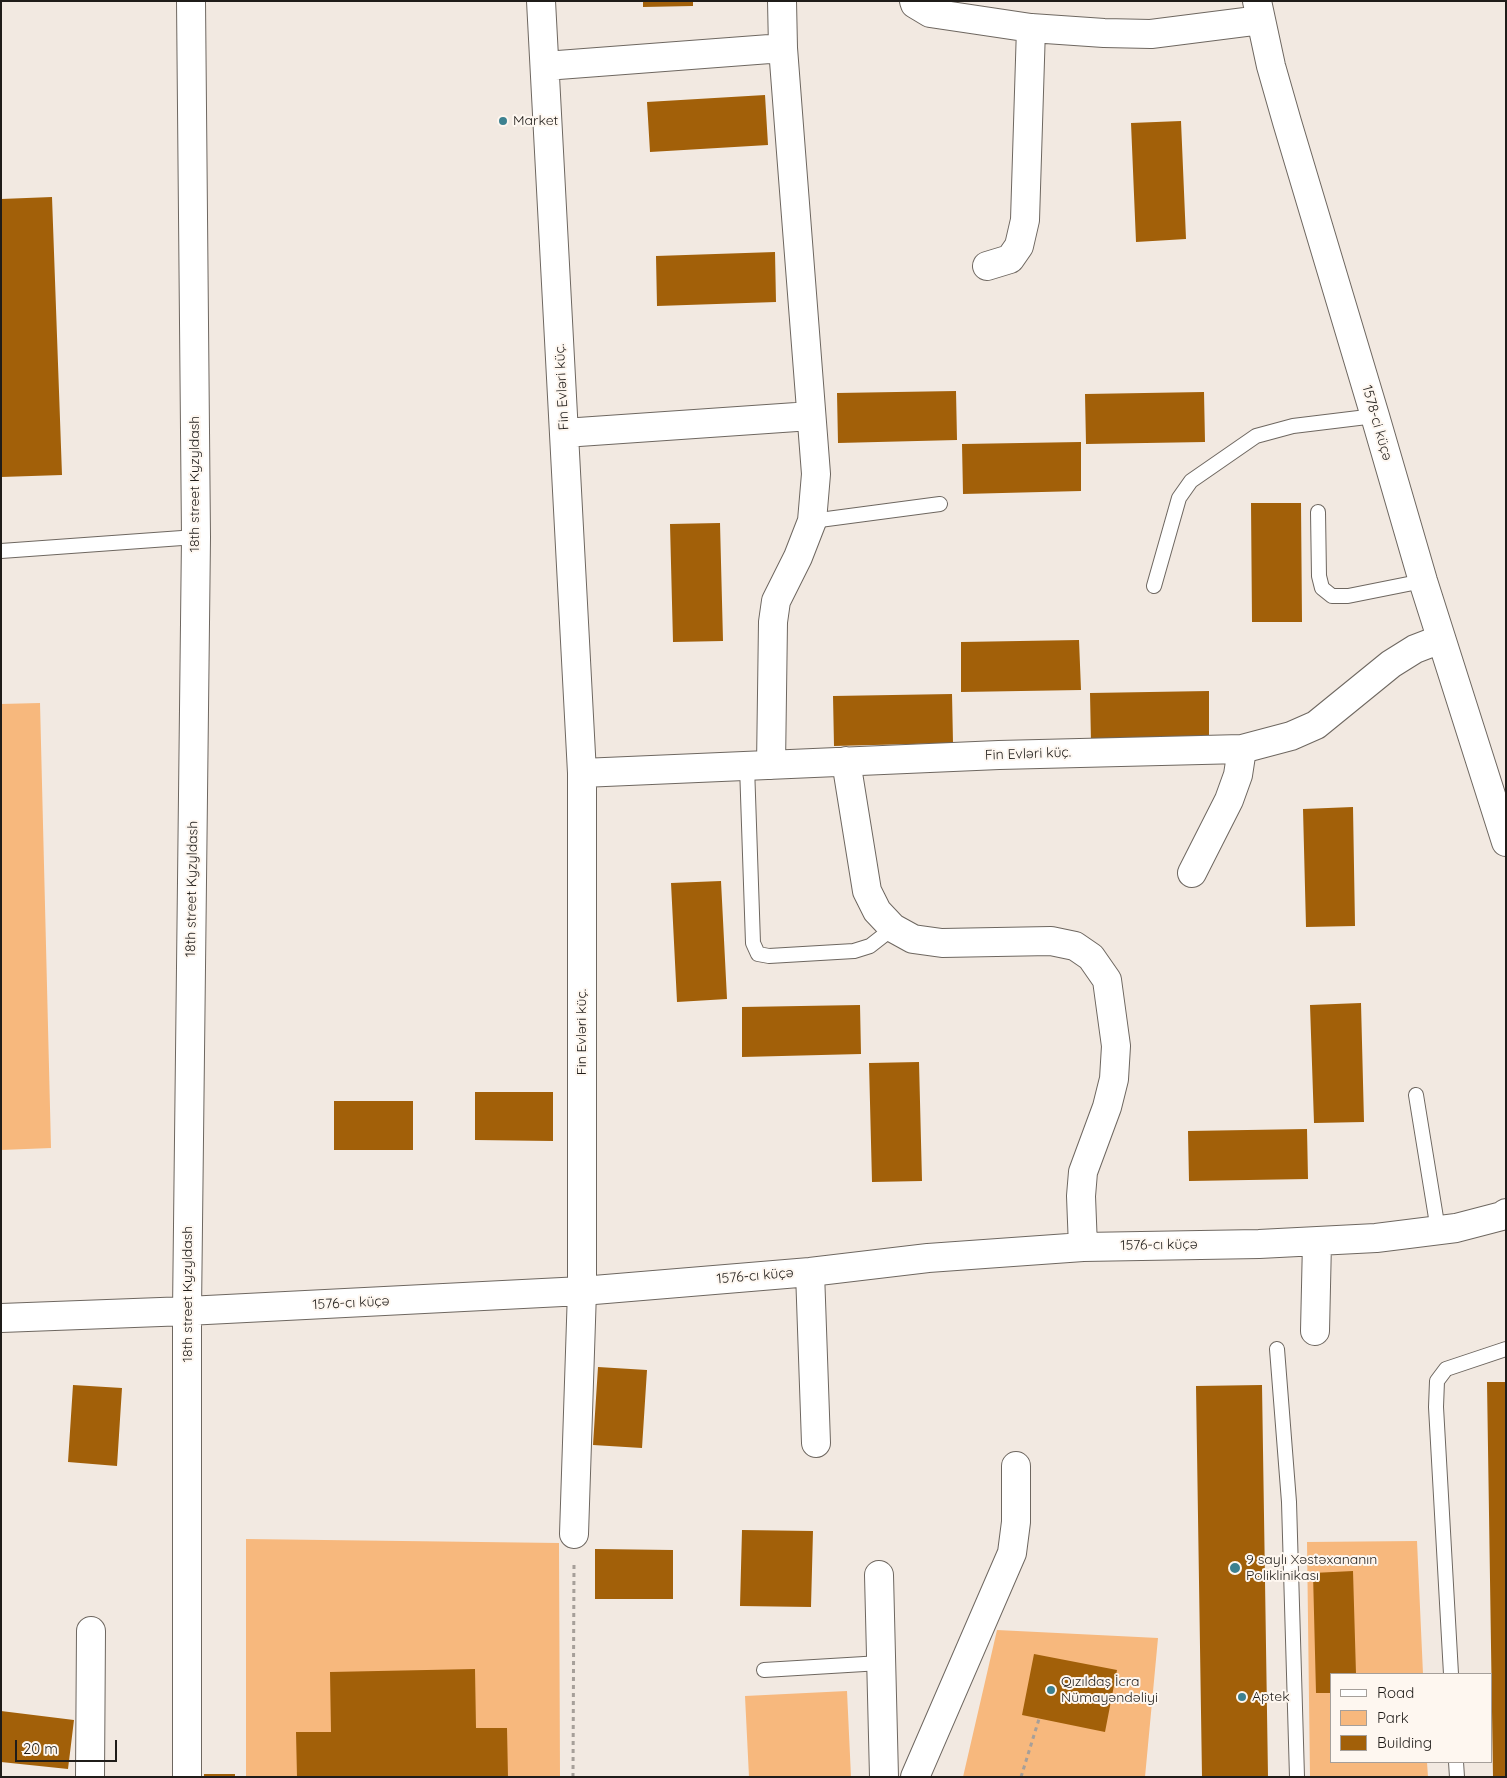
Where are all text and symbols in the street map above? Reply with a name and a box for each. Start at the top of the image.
place label: Market [513,113,558,129]
marker: Market [497,115,509,127]
street label: Fin Evləri küç. [551,343,573,431]
street label: 1578-ci küçə [1358,383,1396,463]
street label: 18th street Kyzyldash [187,416,203,552]
street label: Fin Evləri küç. [984,744,1072,764]
street label: 18th street Kyzyldash [182,821,202,957]
street label: Fin Evləri küç. [574,989,590,1075]
street label: 18th street Kyzyldash [180,1226,196,1362]
street label: 1576-cı küçə [1120,1236,1198,1254]
street label: 1576-cı küçə [716,1264,794,1288]
street label: 1576-cı küçə [312,1293,390,1313]
place label: 9 saylı Xəstəxananın Poliklinikası [1246,1552,1377,1584]
marker: 9 saylı Xəstəxananın Poliklinikası [1228,1561,1242,1575]
legend [1330,1673,1492,1763]
place label: Qızıldaş İcra Nümayəndəliyi [1061,1674,1158,1706]
text: Road [1377,1683,1414,1702]
marker: Qızıldaş İcra Nümayəndəliyi [1045,1684,1057,1696]
place label: Aptek [1252,1689,1290,1705]
marker: Aptek [1236,1691,1248,1703]
text: Park [1377,1708,1409,1727]
scale bar [18,1730,120,1762]
text: Building [1377,1733,1432,1752]
text: 20 m [23,1739,58,1758]

